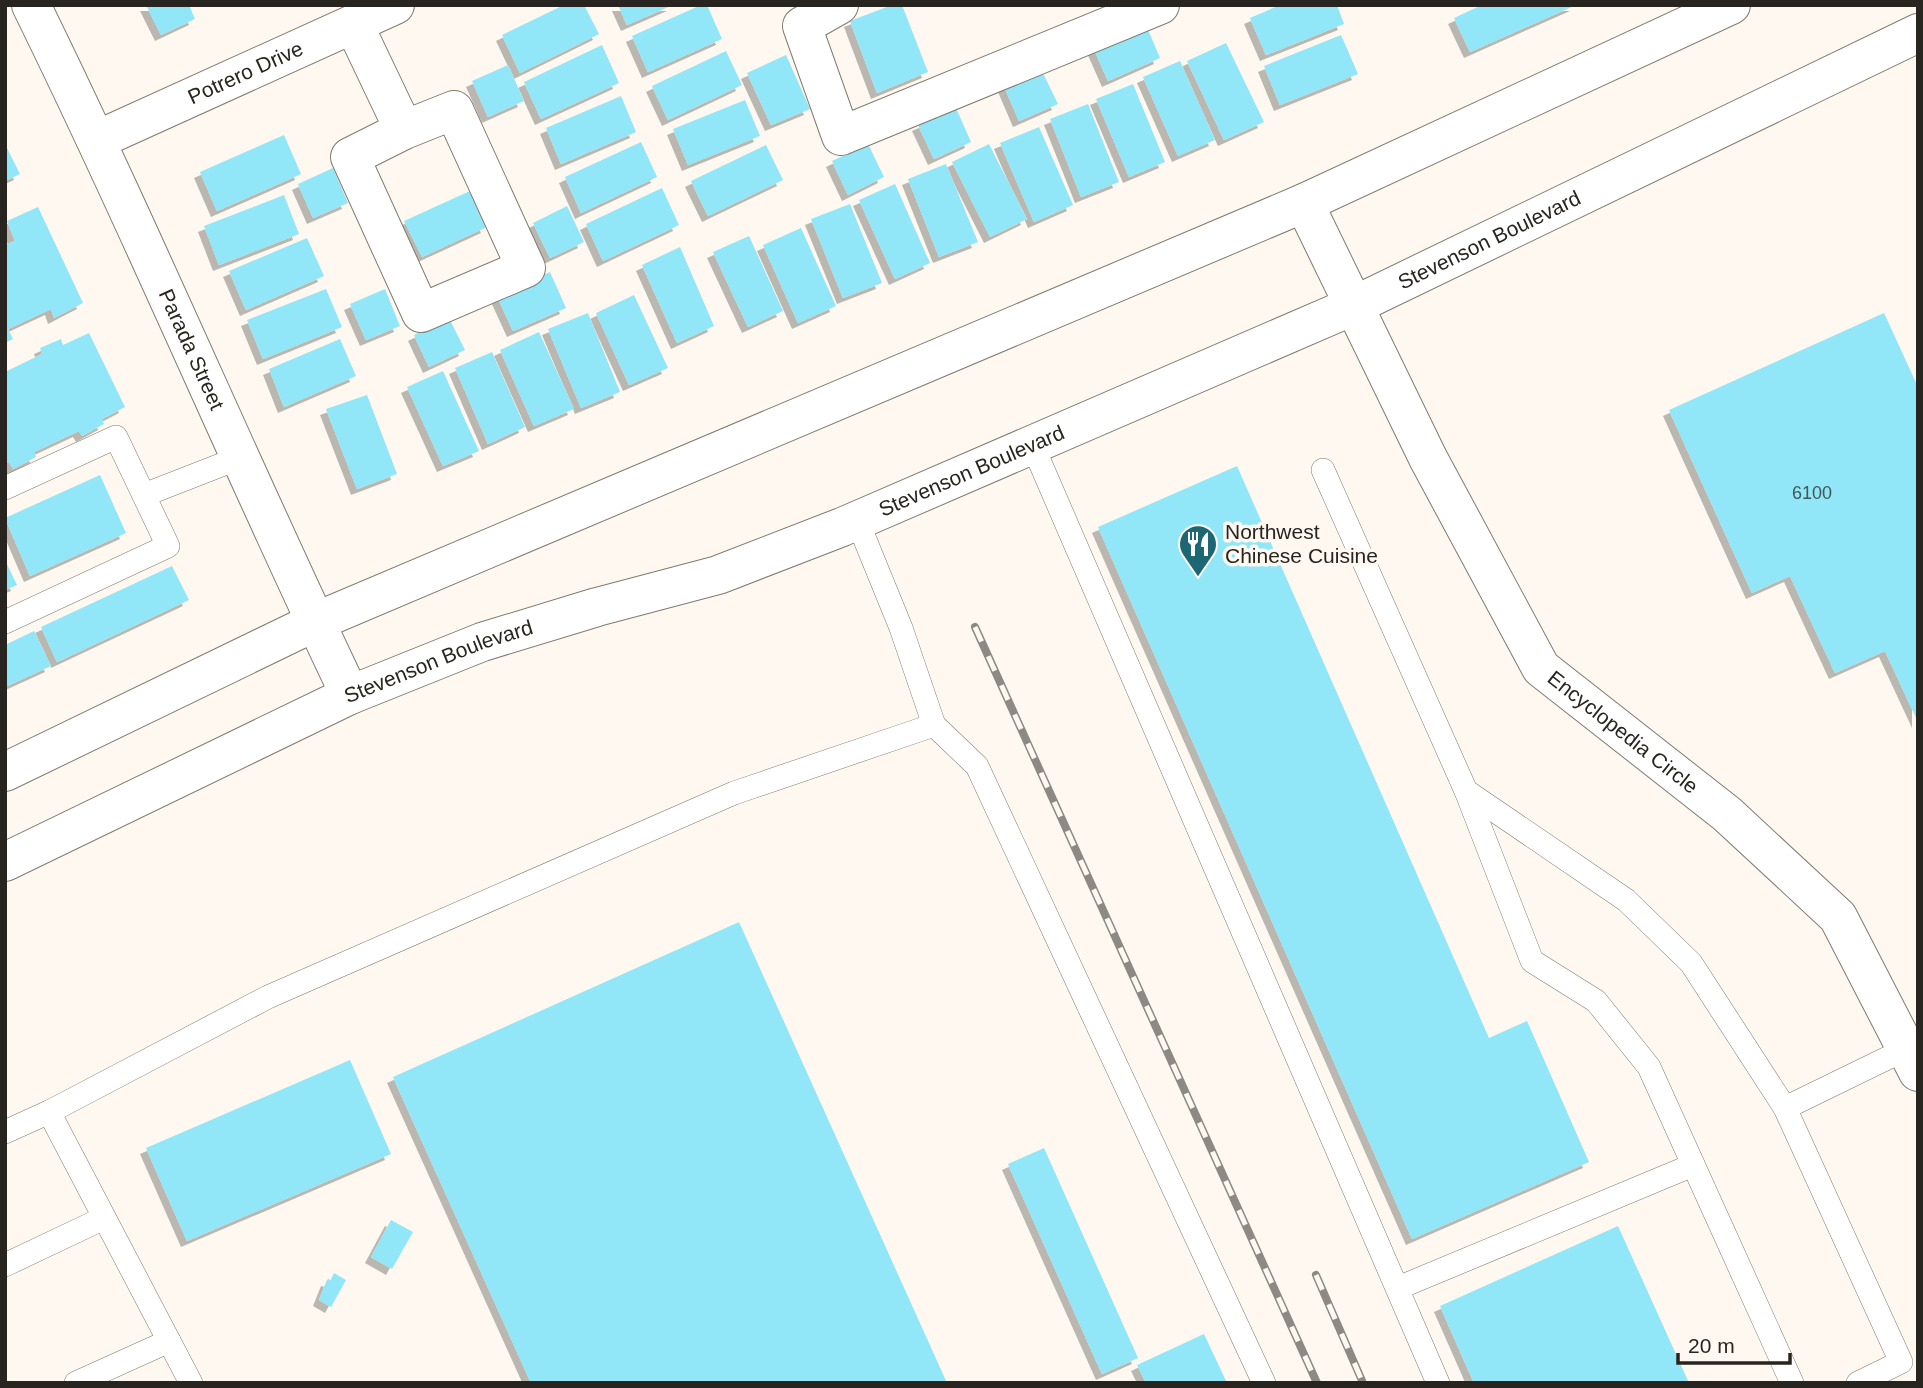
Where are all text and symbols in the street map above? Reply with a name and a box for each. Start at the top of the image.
street label: Potrero Drive [184,36,306,108]
street label: Stevenson Boulevard [1394,186,1584,293]
street label: Parada Street [155,285,229,413]
street label: Stevenson Boulevard [875,420,1068,521]
house number: 6100 [1792,483,1832,503]
place label: Northwest Chinese Cuisine [1225,520,1378,567]
restaurant icon: Northwest Chinese Cuisine [1177,523,1219,578]
street label: Stevenson Boulevard [341,615,535,707]
street label: Encyclopedia Circle [1543,666,1703,798]
scale bar [1678,1322,1790,1366]
text: 20 m [1688,1334,1735,1357]

